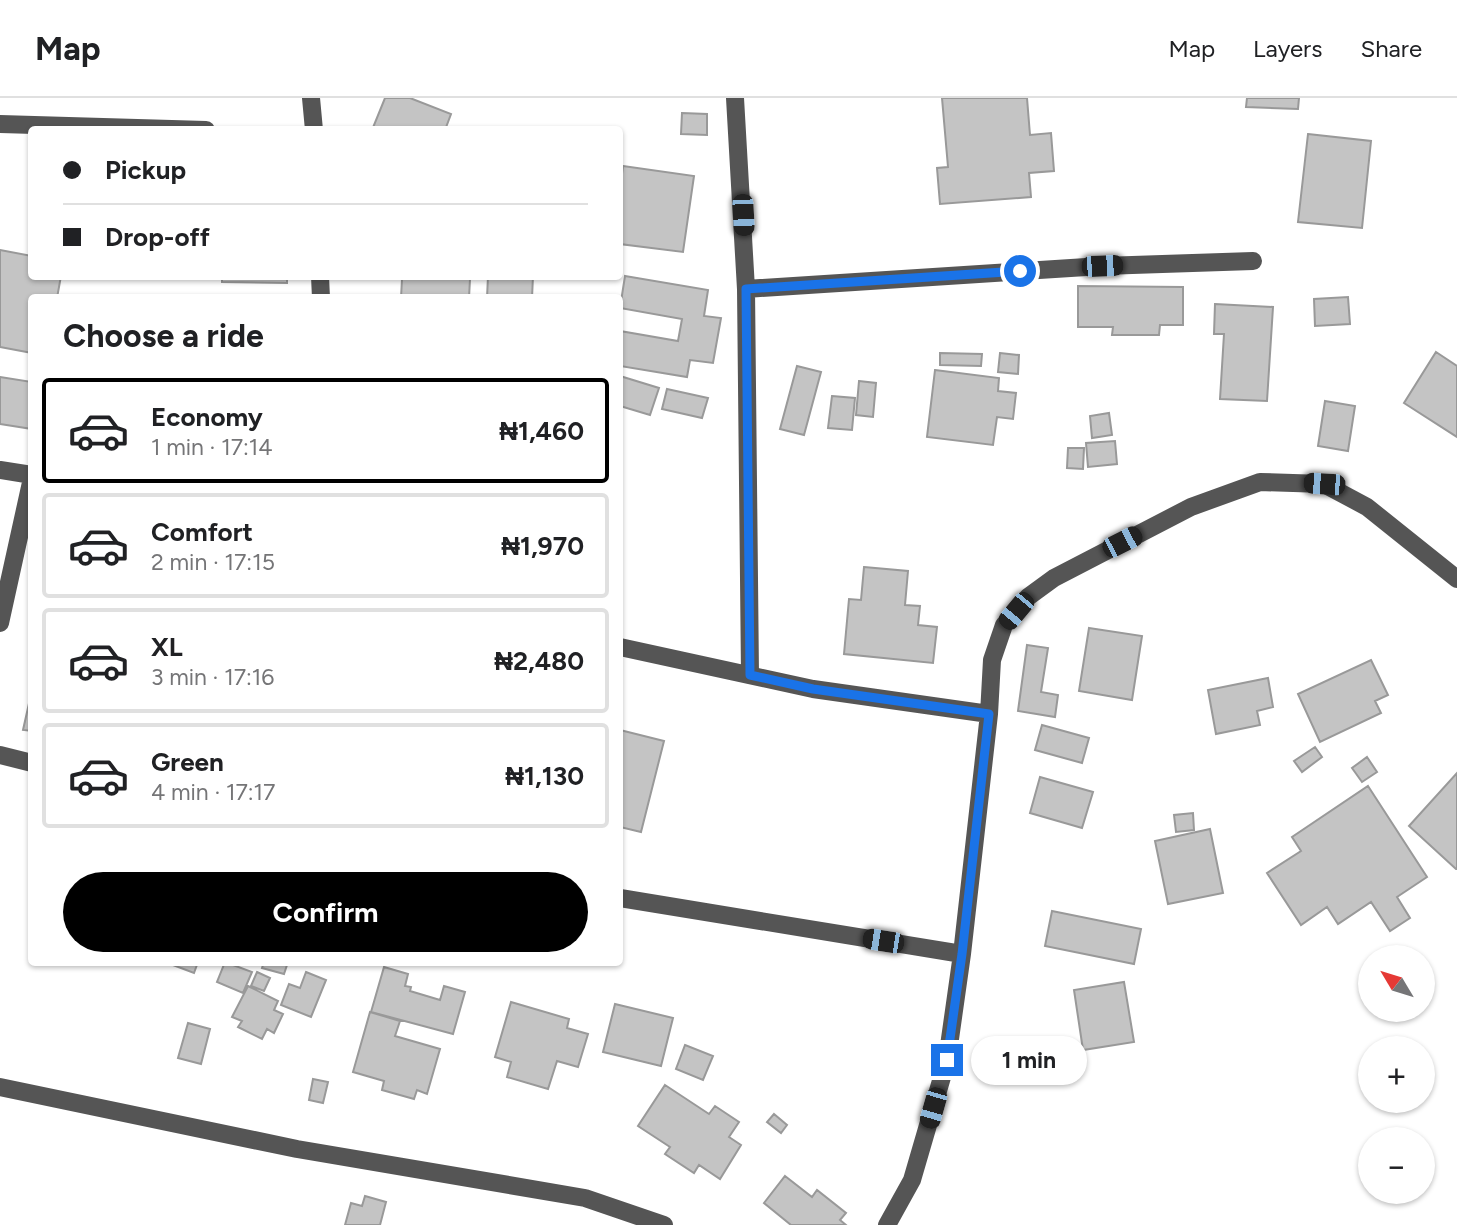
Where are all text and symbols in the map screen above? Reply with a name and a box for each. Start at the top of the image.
text: Map [35,29,101,68]
text: Map [1168,34,1215,63]
text: Layers [1253,34,1322,63]
text: Share [1360,34,1422,63]
text: Pickup [105,154,186,186]
car [732,193,755,237]
text: Drop-off [105,221,210,253]
route start [1004,255,1036,287]
car [1081,255,1124,277]
text: Choose a ride [63,317,264,355]
icon: car [67,399,130,462]
text: Economy [151,401,263,433]
text: ₦1,460 [499,415,584,447]
text: 1 min · 17:14 [151,433,273,461]
car [1303,472,1346,496]
icon: car [67,514,130,577]
text: Comfort [151,516,253,548]
car [1099,523,1146,561]
text: ₦1,970 [501,530,584,562]
text: 2 min · 17:15 [151,548,275,576]
car [995,588,1038,634]
icon: car [67,629,130,692]
text: XL [151,631,183,663]
text: ₦2,480 [494,645,584,677]
text: 3 min · 17:16 [151,663,274,691]
icon: car [67,744,130,807]
text: Green [151,746,224,778]
text: ₦1,130 [505,760,584,792]
text: 4 min · 17:17 [151,778,275,806]
button: Confirm [63,872,588,952]
car [861,927,906,955]
north arrow [1358,945,1435,1022]
map controls [1358,945,1435,1204]
callout: 1 min [972,1035,1087,1084]
button: + [1358,1036,1435,1113]
route end [931,1044,963,1076]
text: 1 min [1002,1046,1056,1074]
car [918,1085,949,1131]
button: − [1358,1127,1435,1204]

